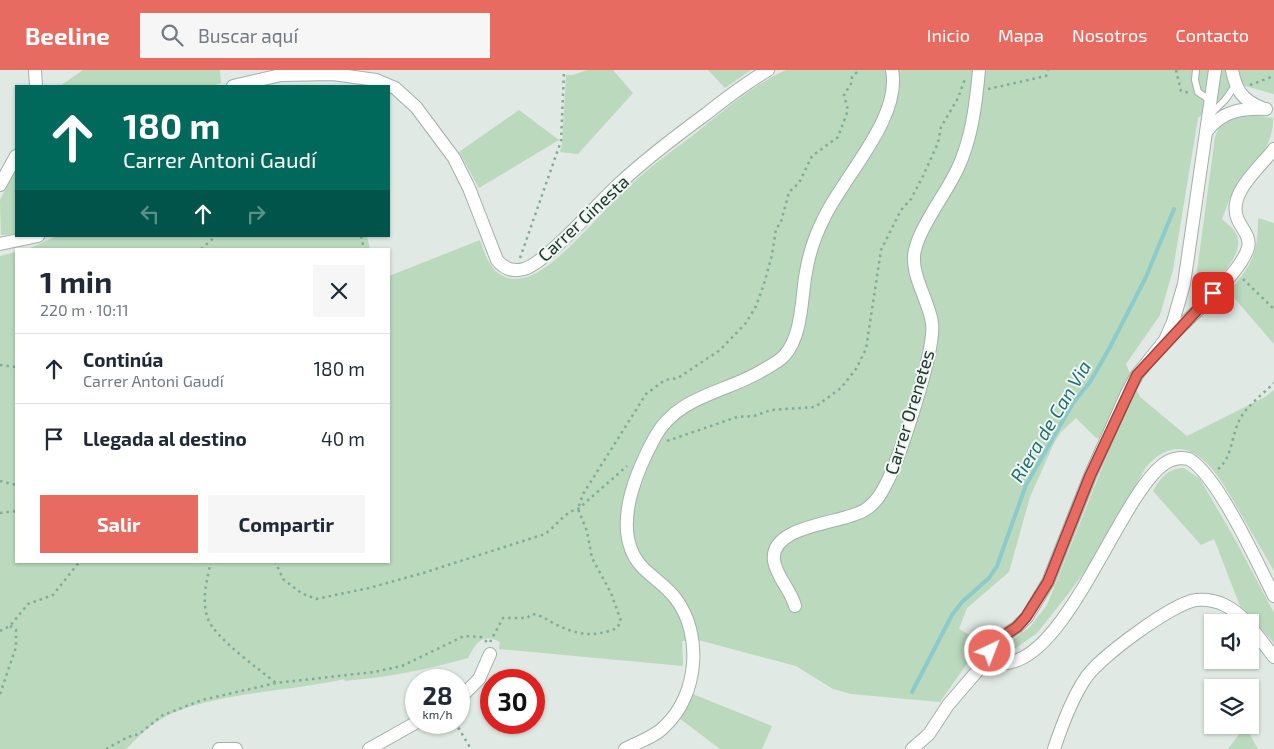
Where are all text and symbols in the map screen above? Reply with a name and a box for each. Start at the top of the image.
search box [140,13,490,58]
text: Beeline [25,21,110,50]
icon: search [158,21,186,49]
text: Buscar aquí [198,24,298,47]
text: Inicio [927,24,970,46]
text: Mapa [998,24,1044,46]
text: Nosotros [1072,24,1147,46]
text: Contacto [1175,24,1249,46]
text: 180 m [123,104,220,146]
icon: ahead [40,105,105,170]
text: Carrer Antoni Gaudí [123,146,317,172]
street label: Carrer Ginesta [533,170,633,266]
icon: left [136,200,164,228]
icon: ahead [189,200,217,228]
icon: right [242,200,270,228]
text: 1 min [40,263,112,299]
button: close [313,265,365,317]
pin [1192,272,1234,314]
icon: arrive [1199,279,1227,307]
text: 220 m · 10:11 [40,300,129,319]
street label: Carrer Orenetes [880,347,938,477]
text: Continúa [83,348,163,371]
icon: ahead [40,355,68,383]
water label: Riera de Can Via [1005,356,1095,486]
text: 180 m [314,357,365,380]
text: Carrer Antoni Gaudí [83,371,224,390]
icon: arrive [40,425,68,453]
text: Llegada al destino [83,427,247,450]
text: 40 m [321,427,365,450]
button: Salir [40,495,198,553]
button: Compartir [208,495,365,553]
map controls [1204,614,1259,734]
button: sound [1204,614,1259,669]
position arrow [963,624,1015,676]
speed limit sign: 30 [480,669,545,734]
button: layers [1204,679,1259,734]
text: 28 [422,680,453,710]
text: km/h [423,707,452,721]

